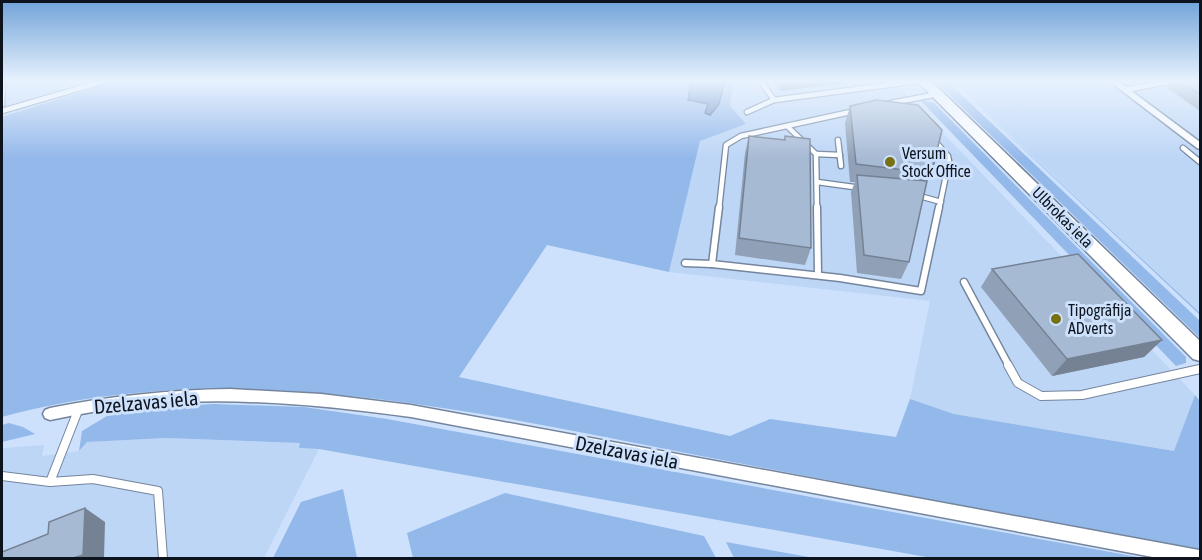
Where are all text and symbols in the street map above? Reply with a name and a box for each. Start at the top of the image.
place label: Versum Stock Office [902,144,971,180]
marker: Versum Stock Office [883,155,897,169]
street label: Ulbrokas iela [1029,183,1097,251]
place label: Tipogrāfija ADverts [1068,301,1131,337]
marker: Tipogrāfija ADverts [1049,312,1063,326]
street label: Dzelzavas iela [93,386,199,418]
street label: Dzelzavas iela [574,431,680,473]

